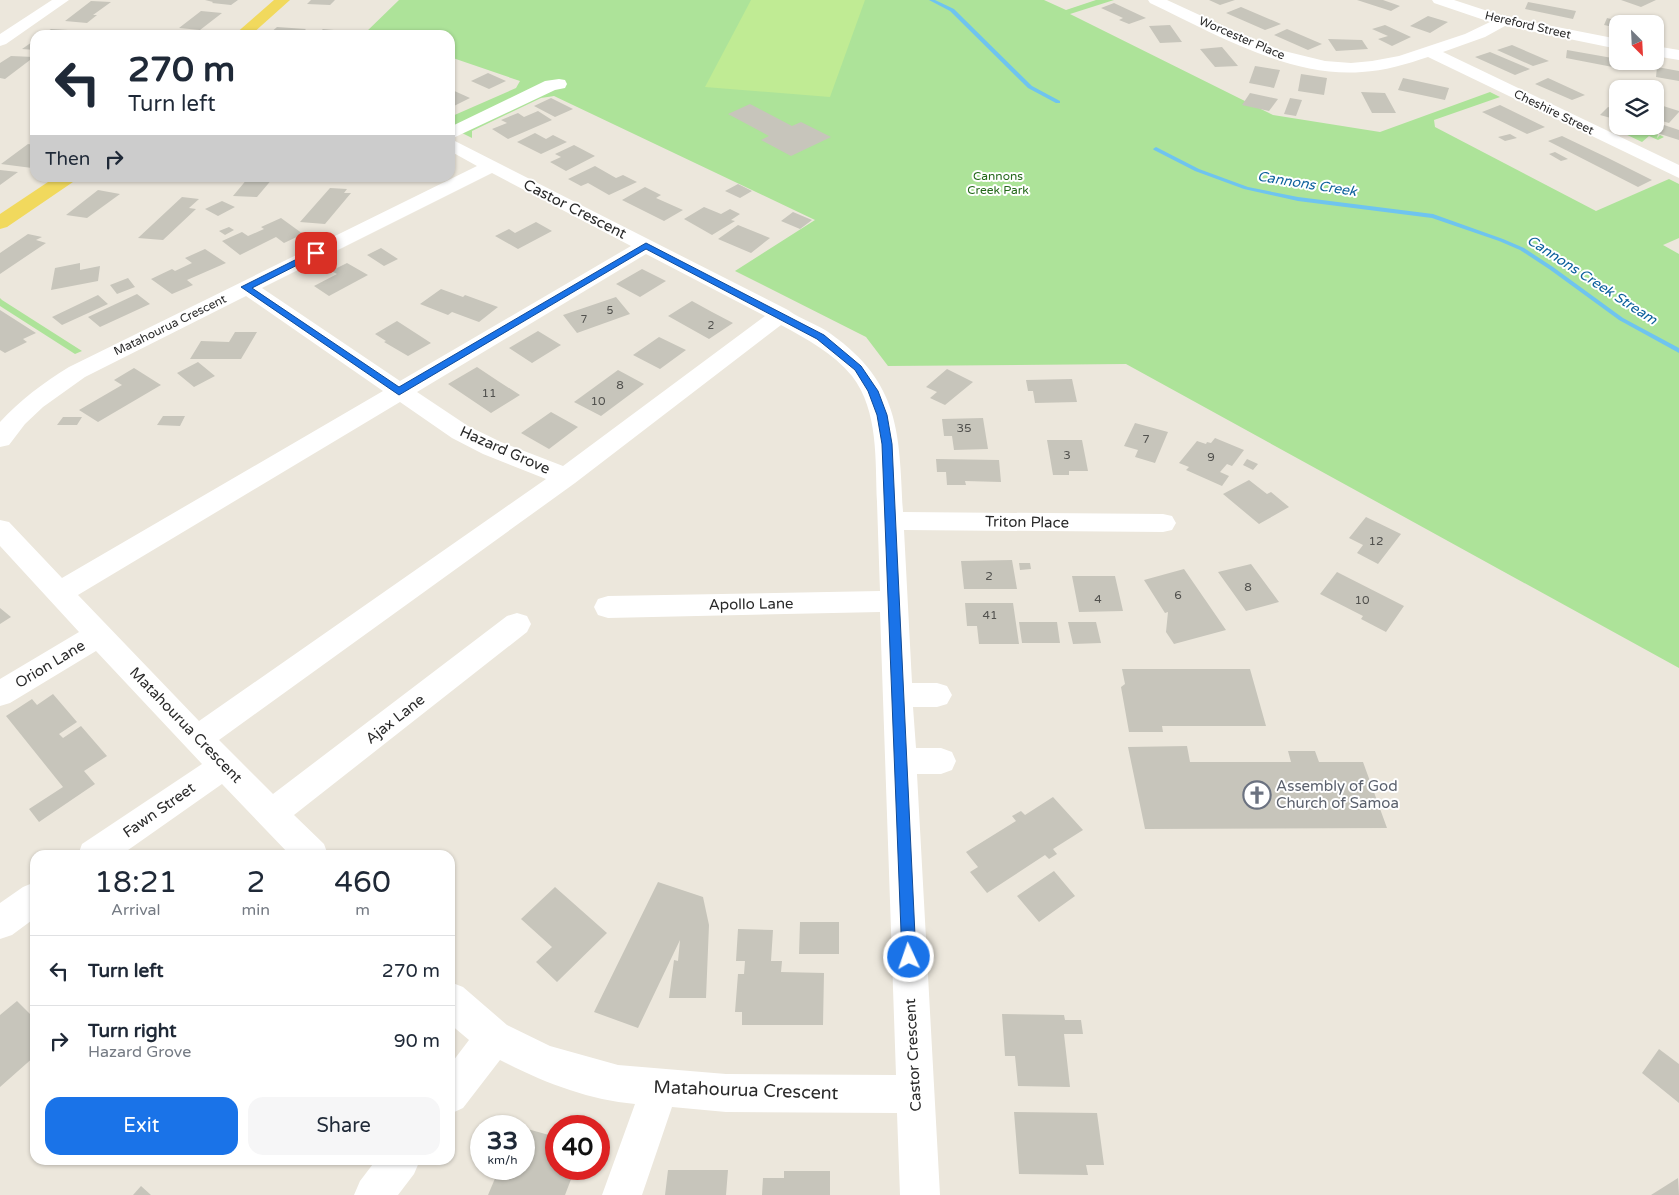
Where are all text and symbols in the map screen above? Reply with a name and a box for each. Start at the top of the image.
street label: Hereford Street [1484,8,1573,42]
street label: Worcester Place [1197,14,1287,63]
north arrow [1609,15,1664,70]
map controls [1609,15,1664,135]
text: 270 m [128,49,235,91]
icon: left [45,50,110,115]
button: layers [1609,80,1664,135]
street label: Cheshire Street [1512,87,1597,138]
text: Turn left [128,91,216,117]
icon: right [100,145,128,173]
text: Then [45,148,90,170]
water label: Cannons Creek [1256,168,1359,200]
park label: Cannons Creek Park [967,169,1029,197]
street label: Castor Crescent [521,175,630,243]
pin [295,232,337,274]
water label: Cannons Creek Stream [1524,232,1661,329]
icon: arrive [302,239,330,267]
street label: Matahourua Crescent [112,292,229,358]
house number: 5 [607,304,614,317]
house number: 7 [581,313,588,326]
house number: 2 [708,319,715,332]
house number: 8 [616,378,624,392]
house number: 11 [481,386,497,400]
house number: 10 [590,394,606,408]
house number: 35 [956,421,972,435]
street label: Hazard Grove [457,422,553,478]
house number: 7 [1142,432,1150,446]
house number: 3 [1063,448,1071,462]
house number: 9 [1207,450,1215,464]
street label: Triton Place [985,512,1069,532]
house number: 12 [1368,534,1384,548]
house number: 2 [985,569,993,583]
house number: 8 [1244,580,1252,594]
house number: 6 [1174,588,1182,602]
house number: 4 [1094,592,1102,606]
house number: 10 [1354,593,1370,607]
street label: Apollo Lane [708,594,794,614]
house number: 41 [982,608,998,622]
street label: Orion Lane [12,636,88,692]
street label: Matahourua Crescent [126,663,246,787]
street label: Ajax Lane [362,690,428,748]
place label: Assembly of God Church of Samoa [1276,777,1399,812]
street label: Fawn Street [119,778,199,841]
church icon: Assembly of God Church of Samoa [1242,780,1272,810]
text: 18:21 [94,864,177,901]
text: 2 [246,864,265,901]
text: 460 [334,864,391,901]
text: Arrival [111,900,161,920]
text: min [242,900,270,920]
text: m [355,900,370,920]
position arrow [882,930,934,982]
icon: left [45,957,73,985]
text: Turn left [88,960,164,982]
text: 270 m [382,960,440,982]
street label: Castor Crescent [901,998,925,1112]
text: Turn right [88,1020,176,1042]
icon: right [45,1027,73,1055]
text: 90 m [394,1030,440,1052]
text: Hazard Grove [88,1042,191,1062]
street label: Matahourua Crescent [653,1076,839,1104]
button: Exit [45,1097,238,1155]
button: Share [248,1097,440,1155]
speed limit sign: 40 [545,1115,610,1180]
text: 33 [487,1126,518,1156]
text: km/h [487,1153,518,1167]

